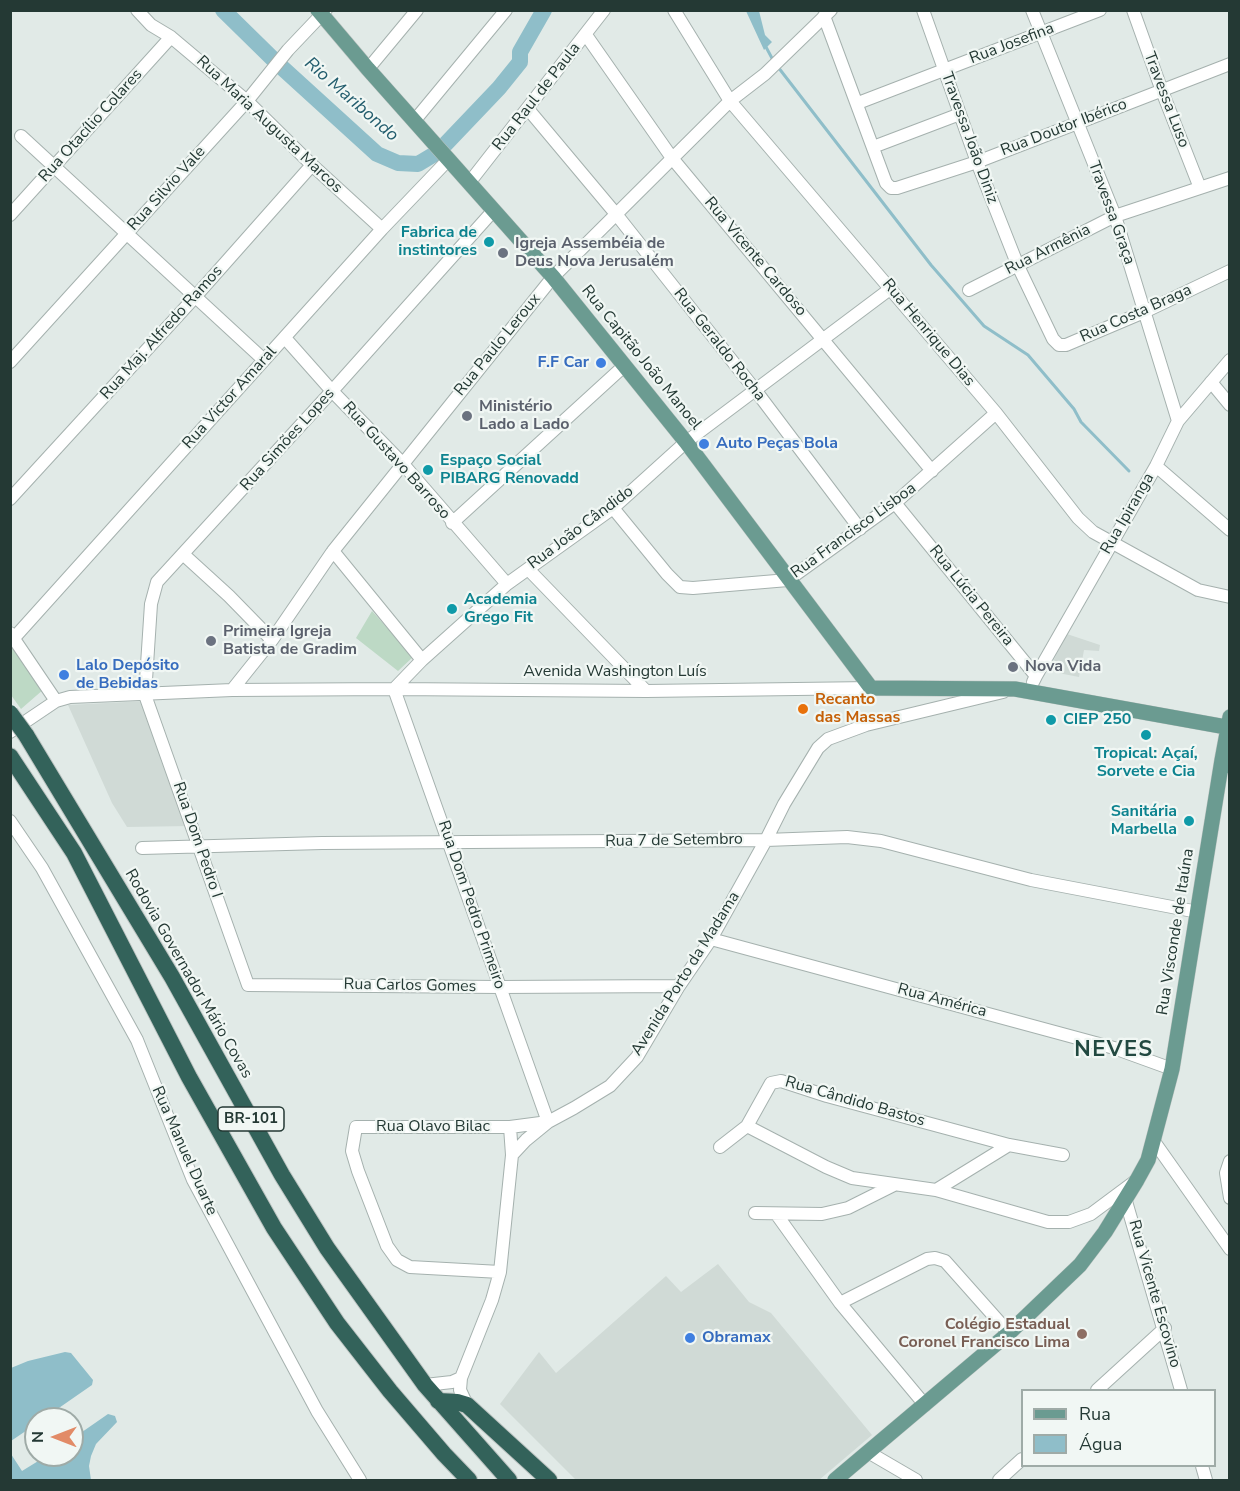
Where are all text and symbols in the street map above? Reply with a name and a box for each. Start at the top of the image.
street label: Rua Josefina [967,19,1057,69]
street label: Rua Raul de Paula [489,39,585,155]
street label: Travessa Luso [1139,49,1193,151]
street label: Rua Maria Augusta Marcos [192,52,346,198]
water label: Rio Maribondo [300,53,402,147]
street label: Rua Otacílio Colares [35,65,147,187]
street label: Travessa João Diniz [936,70,1002,206]
street label: Rua Doutor Ibérico [998,95,1130,161]
street label: Rua Silvio Vale [124,143,210,235]
street label: Travessa Graça [1083,159,1139,267]
street label: Rua Vicente Cardoso [700,194,810,320]
street label: Rua Armênia [1002,220,1094,280]
place label: Fabrica de instintores [398,223,477,261]
place label: Igreja Assembéia de Deus Nova Jerusalém [515,234,674,272]
marker: Fabrica de instintores [482,235,496,249]
marker: Igreja Assembéia de Deus Nova Jerusalém [496,246,510,260]
street label: Rua Maj. Alfredo Ramos [97,262,227,404]
street label: Rua Henrique Dias [878,275,978,391]
street label: Rua Costa Braga [1077,281,1195,347]
street label: Rua Capitão João Manoel [577,282,705,434]
street label: Rua Geraldo Rocha [669,285,769,405]
street label: Rua Paulo Leroux [451,290,545,400]
street label: Rua Victor Amaral [179,343,281,453]
place label: F.F Car [538,353,589,373]
marker: F.F Car [594,356,608,370]
street label: Rua Simões Lopes [237,385,339,495]
place label: Ministério Lado a Lado [479,397,570,435]
street label: Rua Gustavo Barroso [338,398,454,524]
marker: Ministério Lado a Lado [460,409,474,423]
place label: Auto Peças Bola [716,434,838,454]
marker: Auto Peças Bola [697,437,711,451]
place label: Espaço Social PIBARG Renovadd [440,451,579,489]
marker: Espaço Social PIBARG Renovadd [421,463,435,477]
street label: Rua Ipiranga [1097,470,1159,558]
street label: Rua Francisco Lisboa [788,479,920,583]
street label: Rua João Cândido [524,482,638,574]
street label: Rua Lúcia Pereira [925,542,1017,650]
place label: Academia Grego Fit [464,590,537,628]
marker: Academia Grego Fit [445,602,459,616]
place label: Primeira Igreja Batista de Gradim [223,622,357,660]
marker: Primeira Igreja Batista de Gradim [204,634,218,648]
place label: Lalo Depósito de Bebidas [76,656,179,694]
place label: Nova Vida [1025,657,1101,677]
marker: Nova Vida [1006,660,1020,674]
street label: Avenida Washington Luís [523,662,707,682]
marker: Lalo Depósito de Bebidas [57,668,71,682]
place label: Recanto das Massas [815,690,900,728]
marker: Recanto das Massas [796,702,810,716]
place label: CIEP 250 [1063,710,1131,730]
marker: CIEP 250 [1044,713,1058,727]
marker: Tropical: Açaí, Sorvete e Cia [1139,728,1153,742]
place label: Tropical: Açaí, Sorvete e Cia [1094,744,1198,782]
street label: Rua Dom Pedro I [168,780,226,900]
place label: Sanitária Marbella [1111,802,1177,840]
marker: Sanitária Marbella [1182,814,1196,828]
street label: Rua Dom Pedro Primeiro [433,818,509,992]
street label: Rua 7 de Setembro [605,830,743,852]
street label: Rua Visconde de Itaúna [1153,847,1199,1017]
street label: Rodovia Governador Mário Covas [120,866,256,1082]
street label: Avenida Porto da Madama [628,888,744,1060]
street label: Rua Carlos Gomes [343,975,477,997]
street label: Rua América [895,980,989,1022]
district label: NEVES [1074,1038,1154,1064]
street label: Rua Cândido Bastos [783,1073,927,1131]
street label: Rua Manuel Duarte [147,1083,221,1219]
road number: BR-101 [218,1107,284,1131]
street label: Rua Olavo Bilac [376,1117,490,1137]
street label: Rua Vicente Escovino [1124,1218,1184,1370]
place label: Colégio Estadual Coronel Francisco Lima [898,1315,1070,1353]
marker: Colégio Estadual Coronel Francisco Lima [1075,1327,1089,1341]
place label: Obramax [702,1328,771,1348]
marker: Obramax [683,1331,697,1345]
legend [1021,1389,1216,1467]
text: Rua [1079,1402,1111,1426]
north arrow [24,1407,84,1467]
text: N [27,1431,49,1443]
text: Água [1079,1432,1122,1456]

